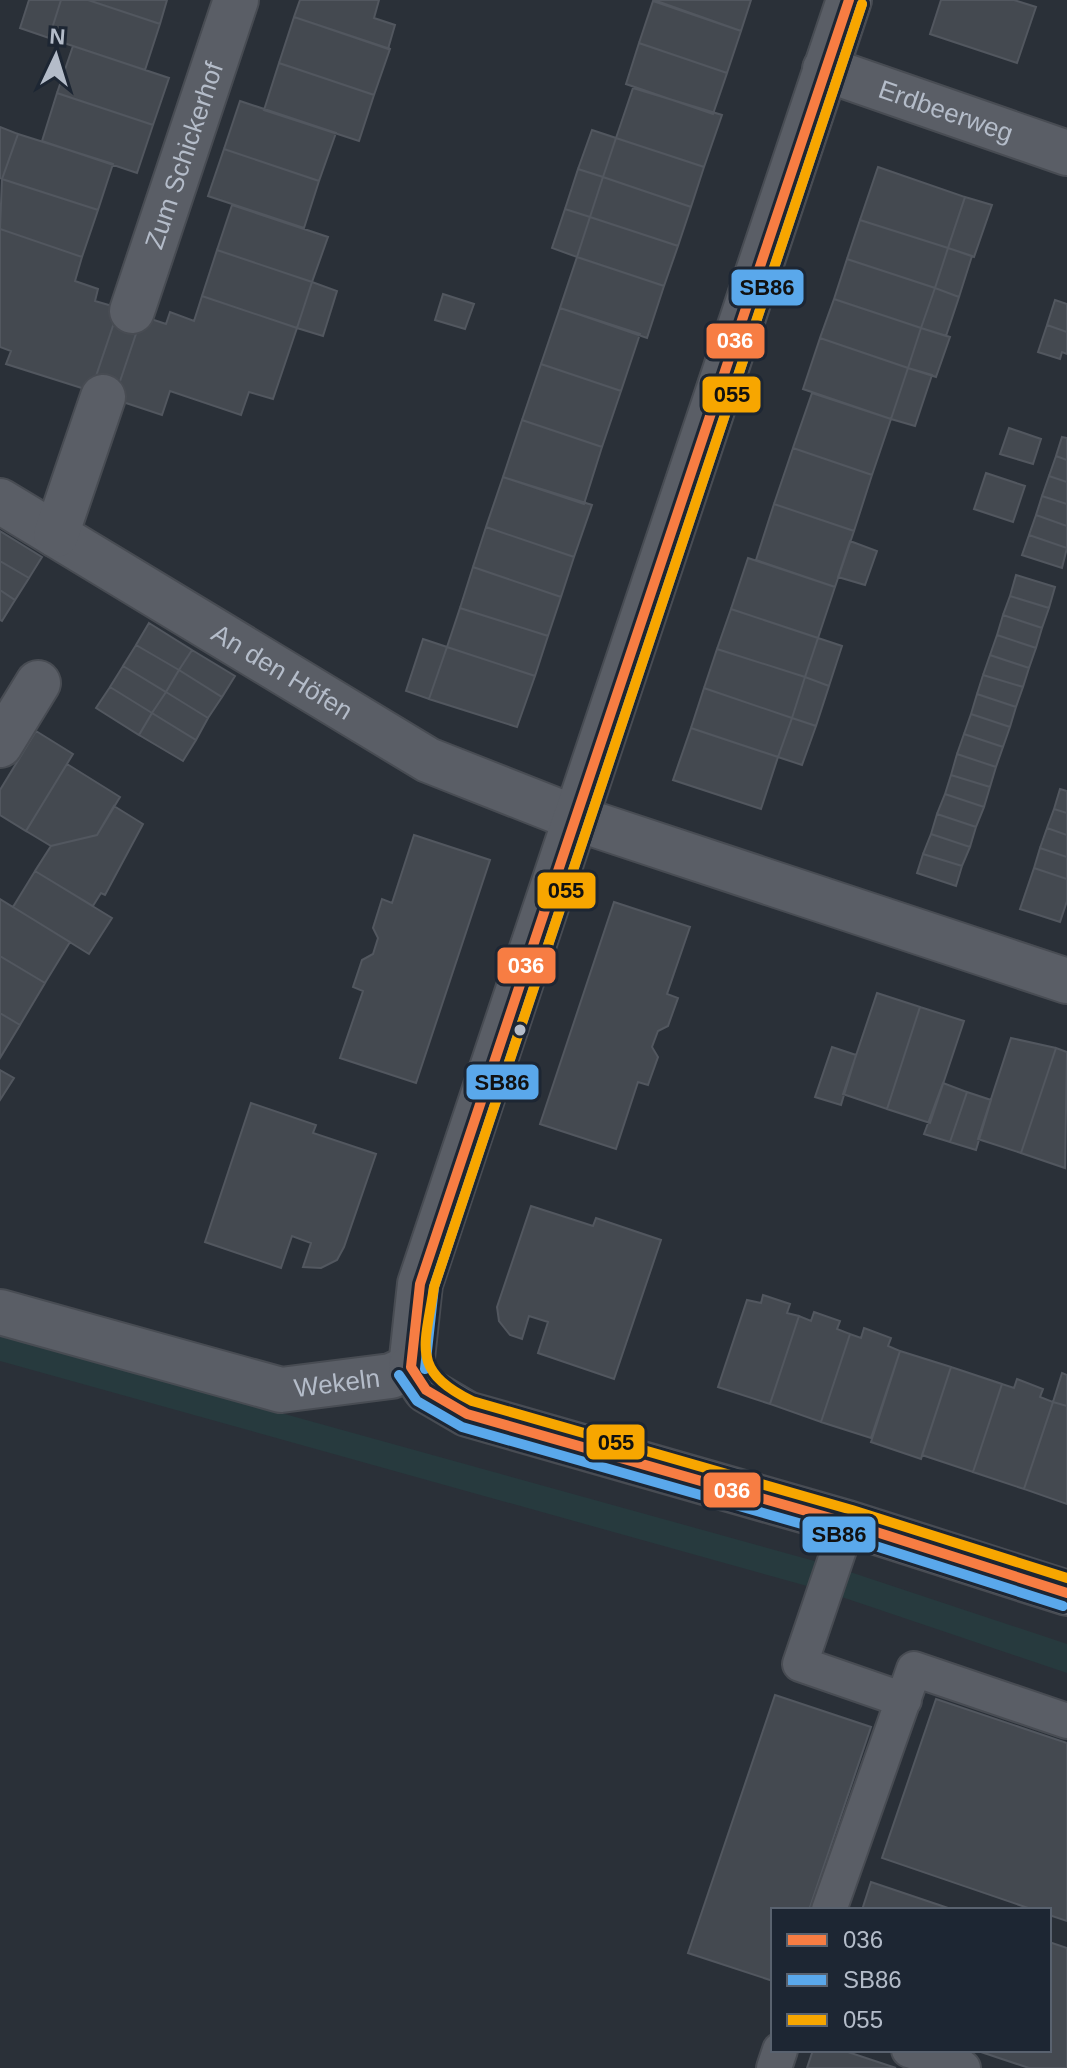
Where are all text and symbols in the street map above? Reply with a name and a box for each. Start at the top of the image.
north arrow [16,16,96,96]
text: N [49,24,66,50]
street label: Zum Schickerhof [139,57,229,253]
street label: Erdbeerweg [875,74,1017,148]
line badge: SB86 [730,268,805,307]
text: SB86 [739,275,795,300]
line badge: 036 [705,322,766,360]
text: 036 [717,328,753,353]
line badge: 055 [701,375,762,414]
text: 055 [714,382,750,407]
street label: An den Höfen [207,618,358,726]
line badge: 055 [536,871,597,910]
text: 055 [548,878,584,903]
line badge: 036 [496,946,557,985]
text: 036 [508,953,544,978]
unlabelled marker [512,1022,528,1038]
line badge: SB86 [465,1063,540,1101]
text: SB86 [474,1070,530,1095]
street label: Wekeln [292,1363,382,1403]
line badge: 055 [585,1423,646,1461]
text: 055 [598,1430,634,1455]
line badge: 036 [702,1471,762,1509]
text: 036 [714,1478,750,1503]
line badge: SB86 [801,1515,877,1554]
text: SB86 [811,1522,867,1547]
legend [771,1908,1051,2052]
text: 036 [843,1926,883,1953]
text: SB86 [843,1966,902,1993]
text: 055 [843,2006,883,2033]

